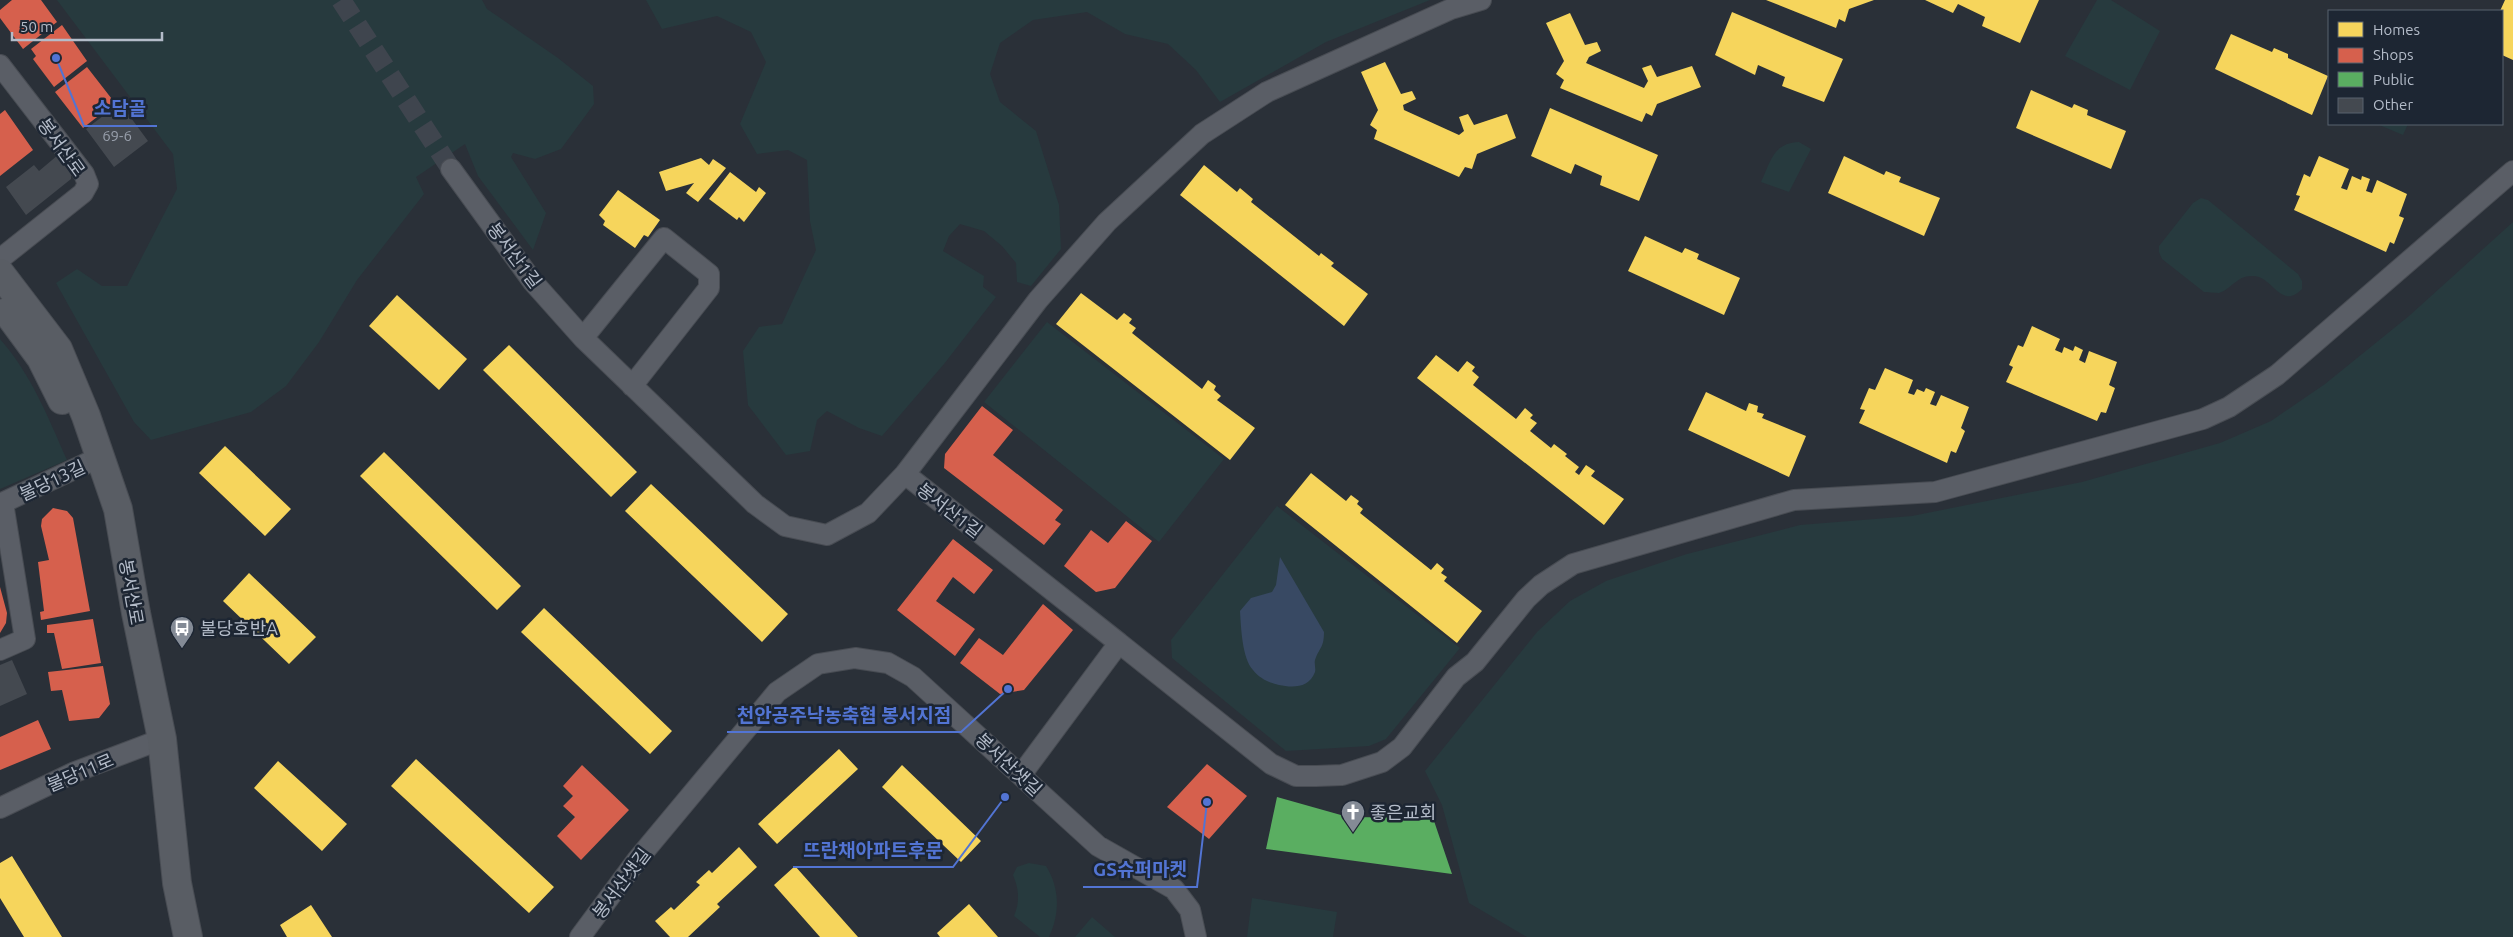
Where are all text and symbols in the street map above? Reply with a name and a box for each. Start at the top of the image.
scale bar [12,10,162,42]
legend [2328,10,2503,125]
text: 50 m [20,18,53,35]
text: Homes [2373,21,2420,38]
text: Shops [2373,46,2414,63]
text: Public [2373,71,2414,88]
callout: 소담골 [84,92,157,126]
text: Other [2373,96,2413,113]
text: 소담골 [94,97,146,119]
street label: 봉서산로 [34,114,90,180]
house number: 69-6 [102,127,132,144]
street label: 봉서산1길 [484,218,546,292]
street label: 불당13길 [16,456,88,504]
street label: 봉서산1길 [914,479,986,541]
street label: 봉서산로 [116,558,148,626]
bus stop icon: 불당호반A [169,615,195,649]
place label: 불당호반A [200,618,278,638]
callout: 천안공주낙농축협 봉서지점 [727,698,961,732]
text: 천안공주낙농축협 봉서지점 [737,704,951,726]
street label: 봉서산샛길 [972,728,1046,800]
street label: 불당11로 [44,749,116,795]
church icon: 좋은교회 [1340,799,1366,833]
place label: 좋은교회 [1370,802,1436,822]
callout: 뜨란채아파트후문 [793,833,953,867]
text: 뜨란채아파트후문 [803,839,943,861]
street label: 봉서산샛길 [588,844,654,922]
callout: GS슈퍼마켓 [1083,853,1197,887]
text: GS슈퍼마켓 [1093,858,1187,880]

